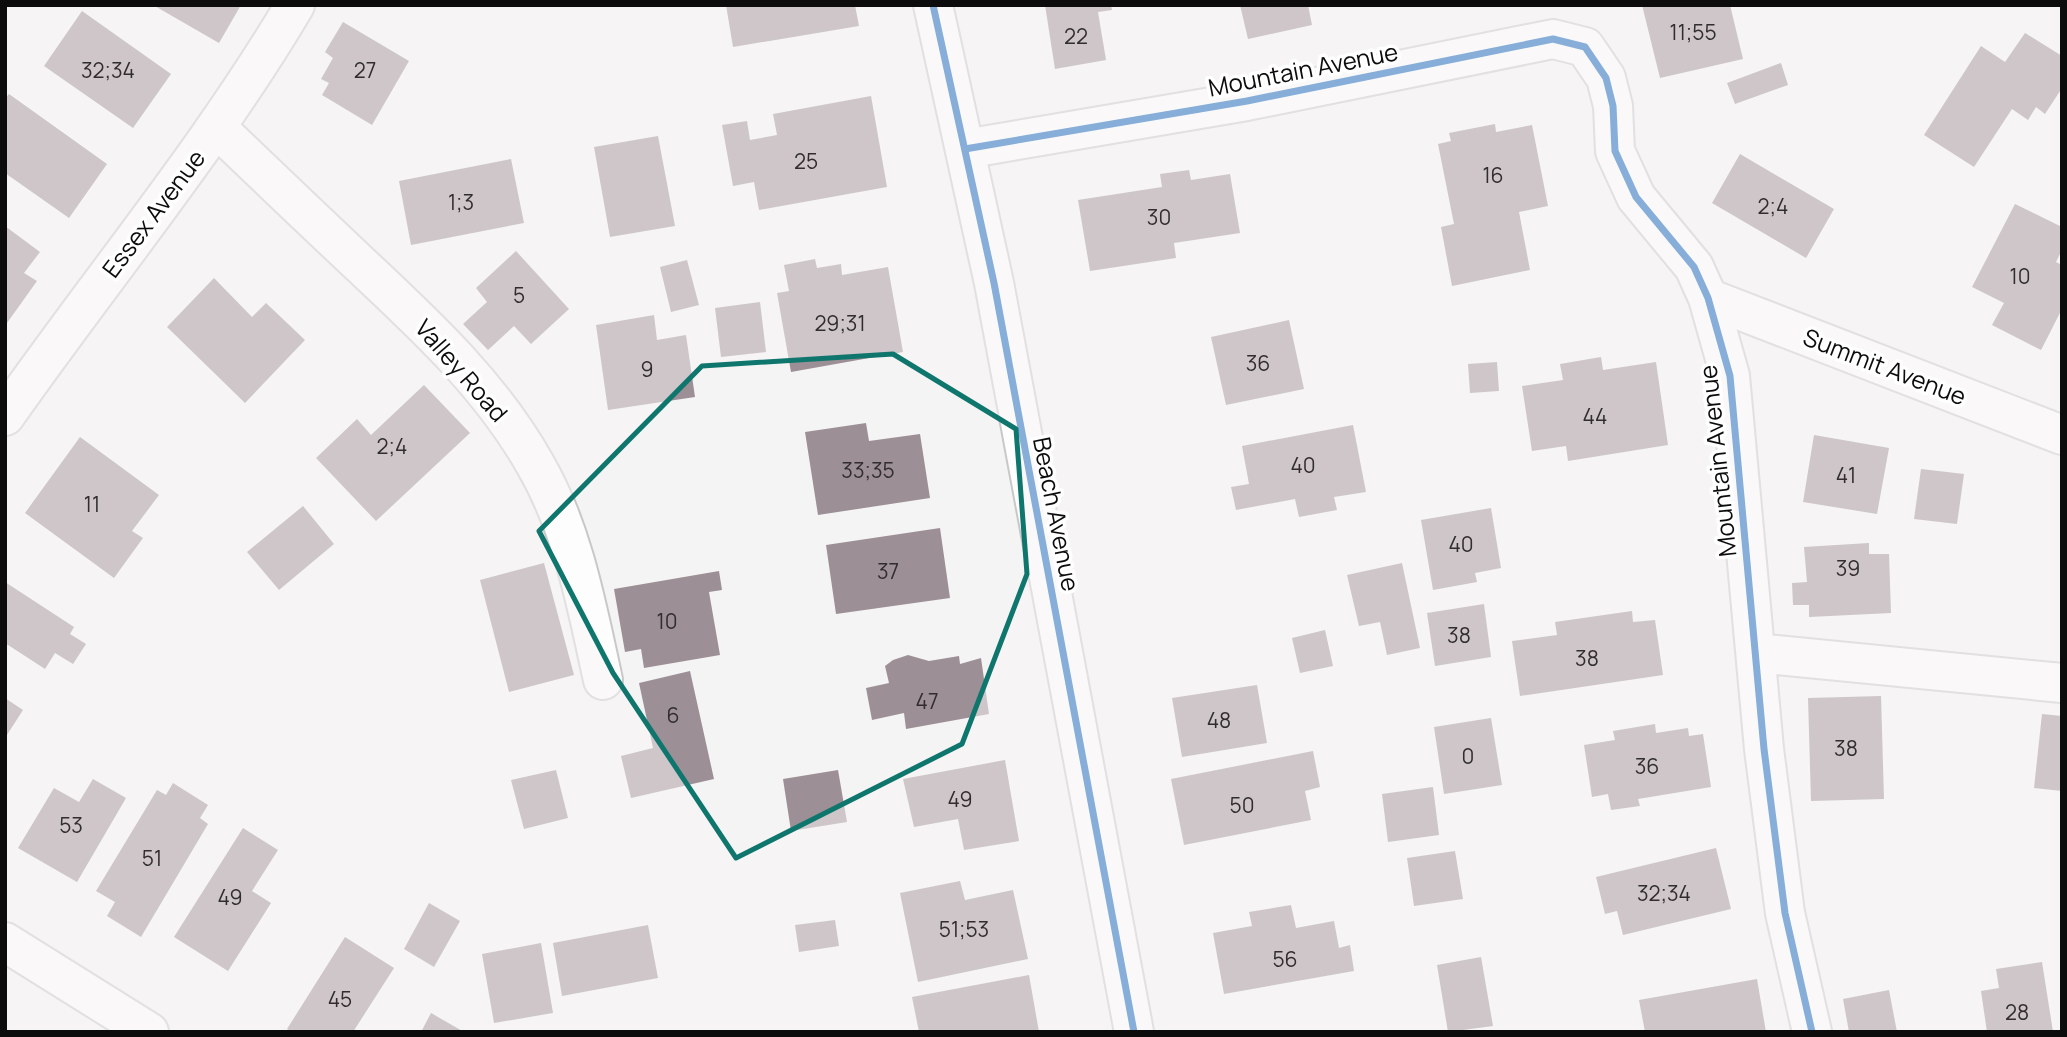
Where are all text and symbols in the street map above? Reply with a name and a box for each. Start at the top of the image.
house number: 11;55 [1669,18,1717,46]
house number: 22 [1064,22,1088,50]
street label: Mountain Avenue [1205,34,1401,104]
house number: 32;34 [81,56,135,84]
house number: 27 [354,56,376,84]
street label: Essex Avenue [94,142,212,284]
house number: 25 [794,147,818,175]
house number: 16 [1482,161,1504,189]
house number: 1;3 [448,188,474,216]
house number: 2;4 [1758,192,1788,220]
house number: 30 [1147,203,1171,231]
house number: 10 [2010,262,2031,290]
house number: 5 [513,281,525,309]
house number: 29;31 [814,309,866,337]
street label: Valley Road [408,312,516,428]
street label: Summit Avenue [1799,320,1971,412]
house number: 36 [1246,349,1270,377]
house number: 9 [640,355,654,383]
street label: Mountain Avenue [1691,363,1743,559]
house number: 44 [1583,402,1607,430]
house number: 2;4 [377,432,407,460]
street label: Beach Avenue [1026,434,1088,594]
house number: 40 [1290,451,1316,479]
house number: 33;35 [841,456,895,484]
house number: 41 [1836,461,1856,489]
house number: 11 [84,490,100,518]
house number: 40 [1448,530,1474,558]
house number: 39 [1836,554,1860,582]
house number: 37 [877,557,899,585]
house number: 10 [657,607,678,635]
house number: 38 [1447,621,1471,649]
house number: 38 [1575,644,1599,672]
house number: 47 [916,687,938,715]
house number: 6 [666,701,680,729]
house number: 48 [1207,706,1231,734]
house number: 38 [1834,734,1858,762]
house number: 0 [1462,742,1474,770]
house number: 36 [1635,752,1659,780]
house number: 49 [947,785,973,813]
house number: 50 [1230,791,1254,819]
house number: 53 [59,811,83,839]
house number: 51 [142,844,162,872]
house number: 32;34 [1637,879,1691,907]
house number: 49 [217,883,243,911]
house number: 51;53 [939,915,989,943]
house number: 56 [1272,945,1298,973]
house number: 45 [328,985,352,1013]
house number: 28 [2005,998,2029,1026]

